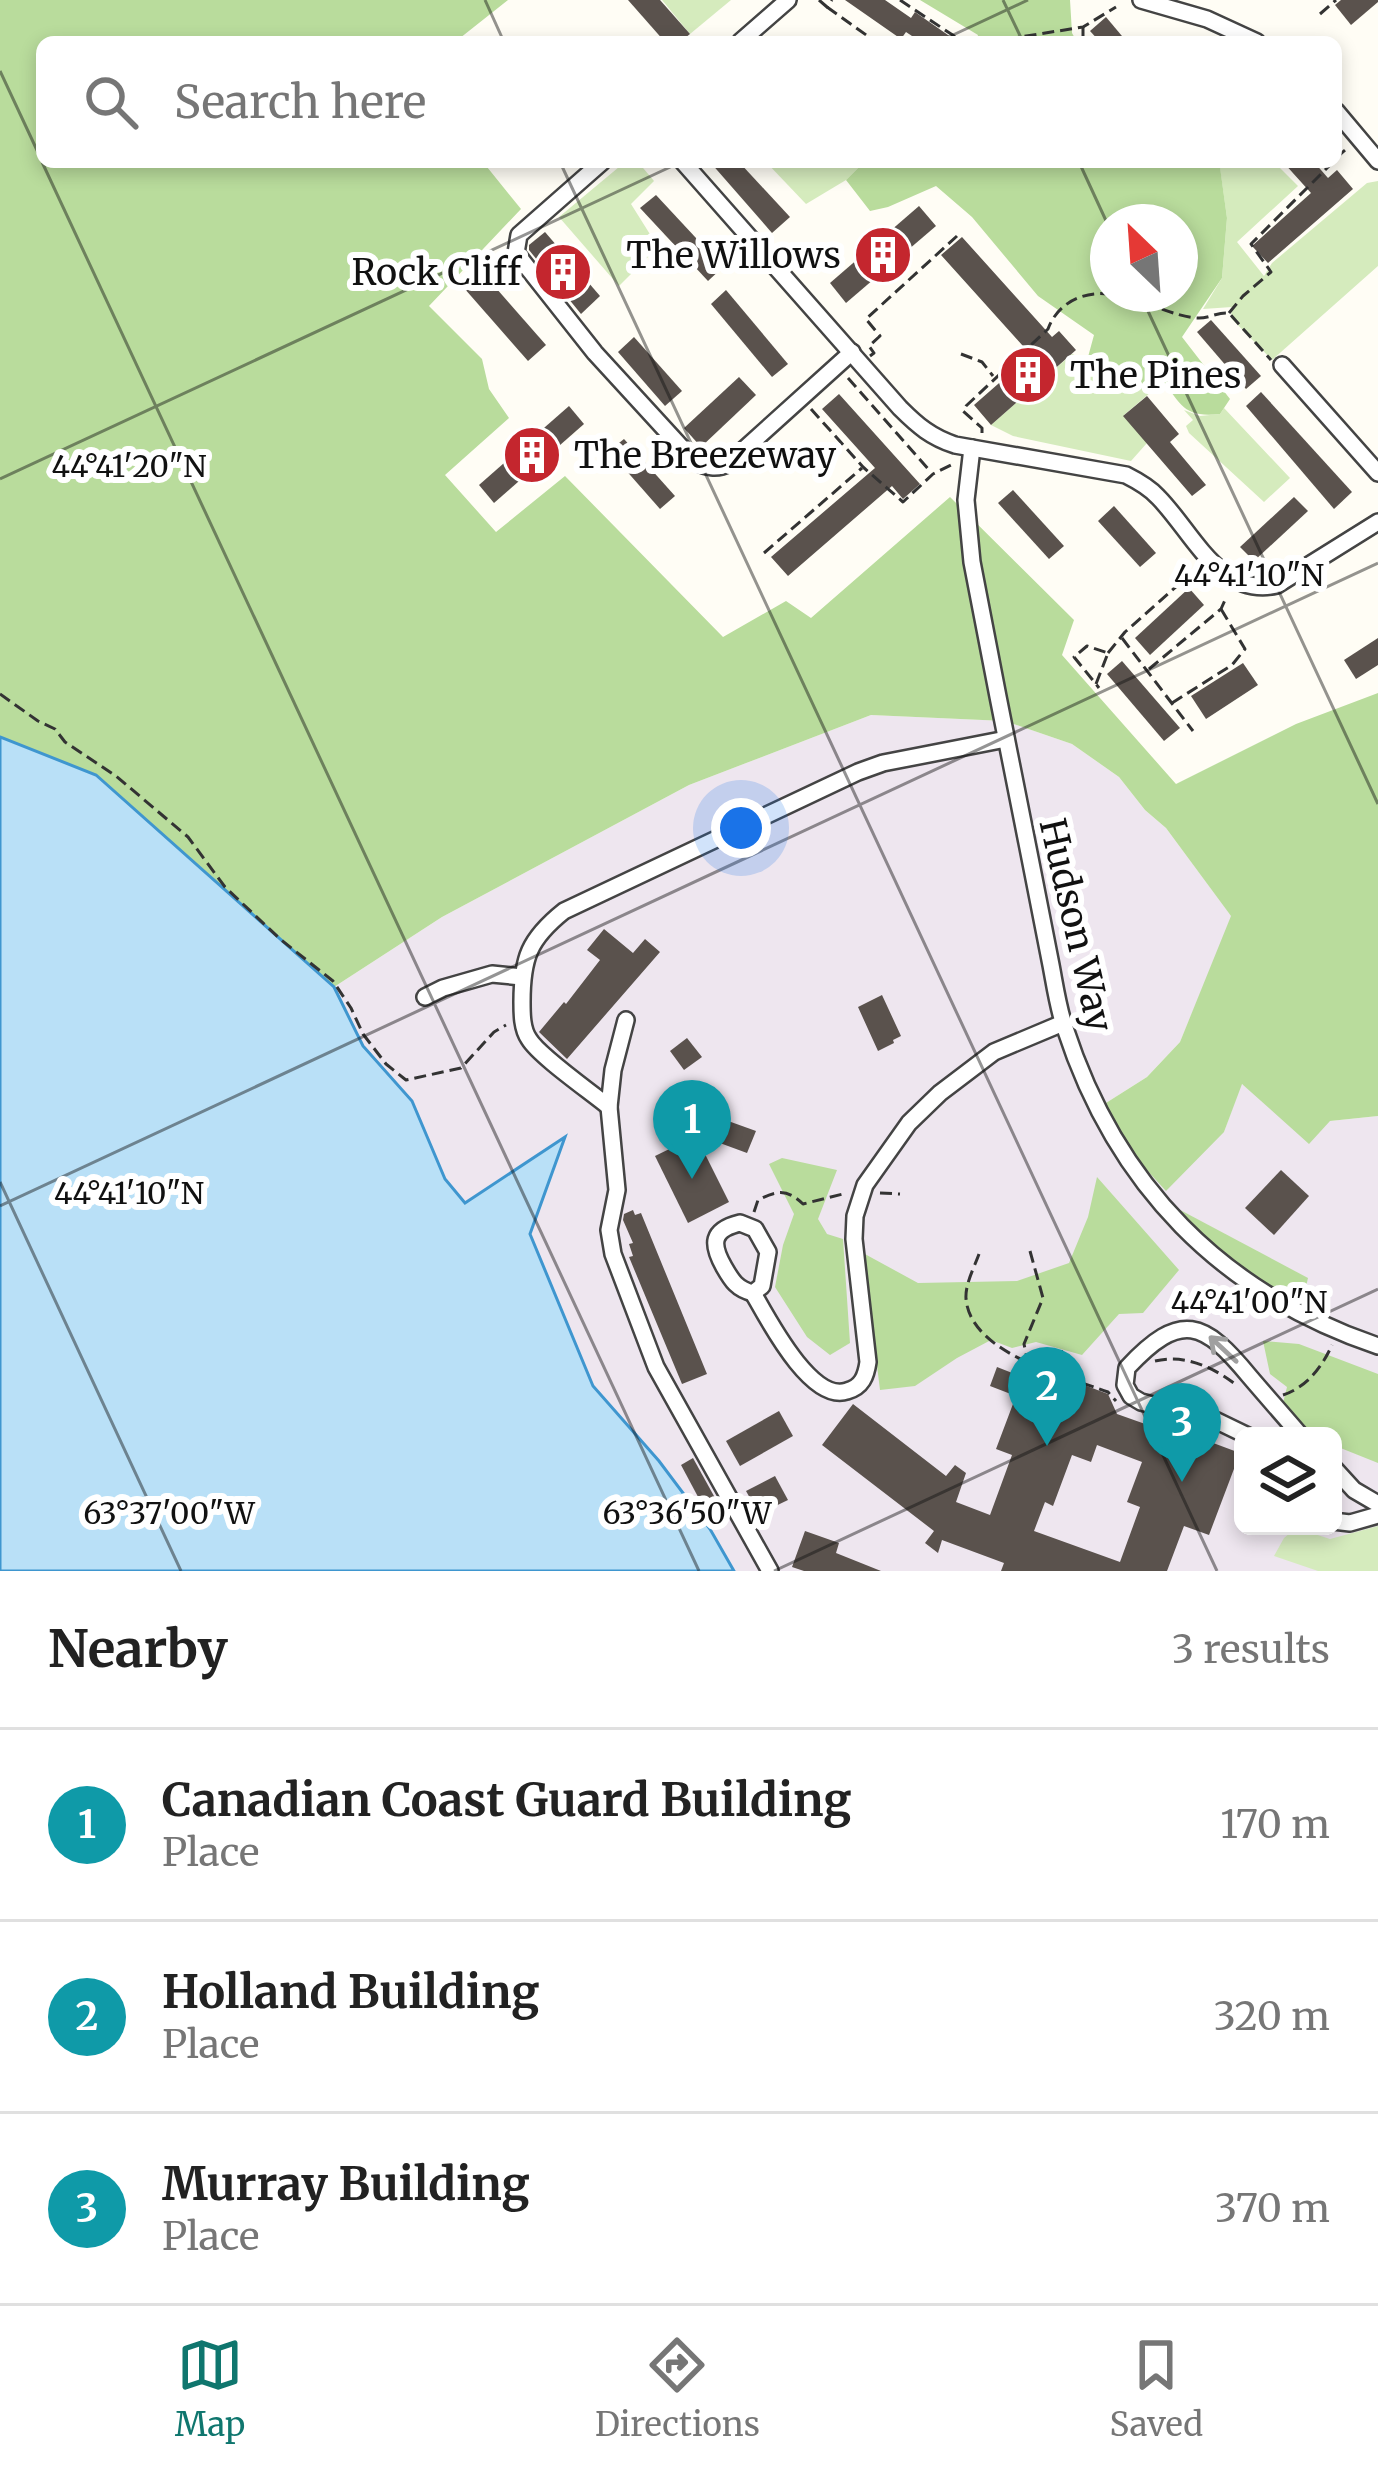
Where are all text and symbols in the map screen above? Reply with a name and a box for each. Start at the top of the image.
search box [36,36,1342,168]
icon: search [78,69,144,135]
text: Search here [174,74,426,130]
north arrow [1090,204,1198,312]
building icon: The Willows [852,224,914,286]
place label: The Willows [626,233,841,278]
building icon: Rock Cliff [532,241,594,303]
place label: Rock Cliff [351,250,522,295]
building icon: The Pines [997,344,1059,406]
place label: The Pines [1070,353,1241,398]
building icon: The Breezeway [501,424,563,486]
place label: The Breezeway [574,433,836,478]
text: 44°41'20"N [51,447,207,485]
text: 44°41'10"N [1174,556,1324,594]
your location [711,798,771,858]
street label: Hudson Way [1030,814,1122,1036]
pin: 1 [653,1080,731,1179]
text: 44°41'10"N [54,1174,204,1212]
text: 44°41'00"N [1171,1283,1327,1321]
one-way arrow [1209,1336,1239,1363]
pin: 2 [1008,1347,1086,1446]
pin: 3 [1143,1383,1221,1482]
map controls [1234,1427,1342,1535]
button: layers [1234,1427,1342,1535]
text: 63°37'00"W [83,1494,256,1532]
text: 63°36'50"W [603,1494,773,1532]
text: Nearby [48,1617,228,1681]
text: 3 results [1172,1625,1330,1674]
text: Canadian Coast Guard Building [162,1772,851,1828]
text: 1 [78,1800,96,1849]
text: 170 m [1220,1800,1330,1849]
text: Place [162,1828,259,1877]
text: Holland Building [162,1964,539,2020]
text: 2 [76,1992,98,2041]
text: 320 m [1213,1992,1330,2041]
text: Place [162,2020,259,2069]
text: Murray Building [162,2156,530,2212]
text: 3 [76,2184,98,2233]
text: 370 m [1215,2184,1330,2233]
text: Place [162,2212,259,2261]
tab: Map [175,2332,245,2445]
tab: Directions [595,2332,760,2445]
tab: Saved [1110,2332,1203,2445]

